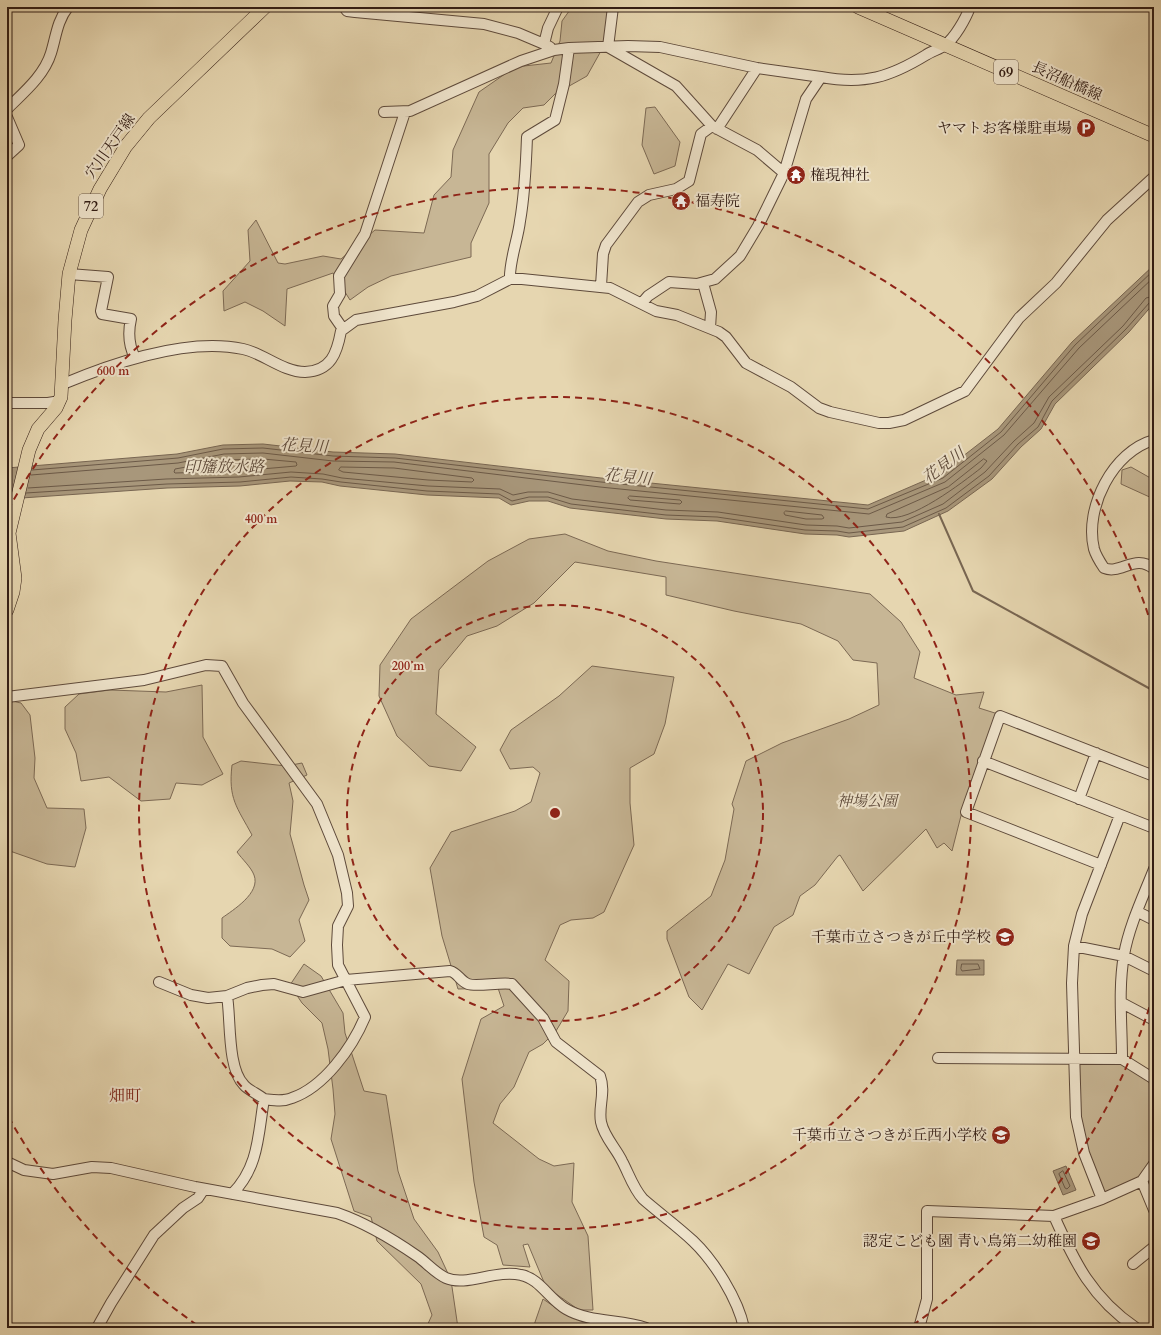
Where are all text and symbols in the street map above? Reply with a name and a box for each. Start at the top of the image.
street label: 長沼船橋線 [1029,57,1105,105]
road number: 69 [994,60,1018,84]
street label: 穴川天戸線 [80,110,140,182]
parking icon: ヤマトお客様駐車場 [1075,117,1097,139]
place label: ヤマトお客様駐車場 [937,118,1072,138]
temple icon: 権現神社 [785,164,807,186]
place label: 権現神社 [810,165,870,185]
temple icon: 福寿院 [670,190,692,212]
place label: 福寿院 [695,191,740,211]
road number: 72 [79,194,103,218]
text: 600 m [97,363,130,379]
water label: 花見川 [279,434,330,458]
water label: 花見川 [918,441,971,489]
water label: 印旛放水路 [184,456,265,478]
water label: 花見川 [603,464,655,491]
text: 400 m [245,511,278,527]
text: 200 m [392,658,425,674]
park label: 神場公園 [837,791,900,811]
centre of rings [548,806,562,820]
school or university icon: 千葉市立さつきが丘中学校 [994,926,1016,948]
place label: 千葉市立さつきが丘中学校 [811,927,991,947]
district label: 畑町 [109,1085,141,1107]
school or university icon: 千葉市立さつきが丘西小学校 [990,1124,1012,1146]
place label: 千葉市立さつきが丘西小学校 [792,1125,987,1145]
school or university icon: 認定こども園 青い鳥第二幼稚園 [1080,1230,1102,1252]
place label: 認定こども園 青い鳥第二幼稚園 [863,1231,1077,1251]

